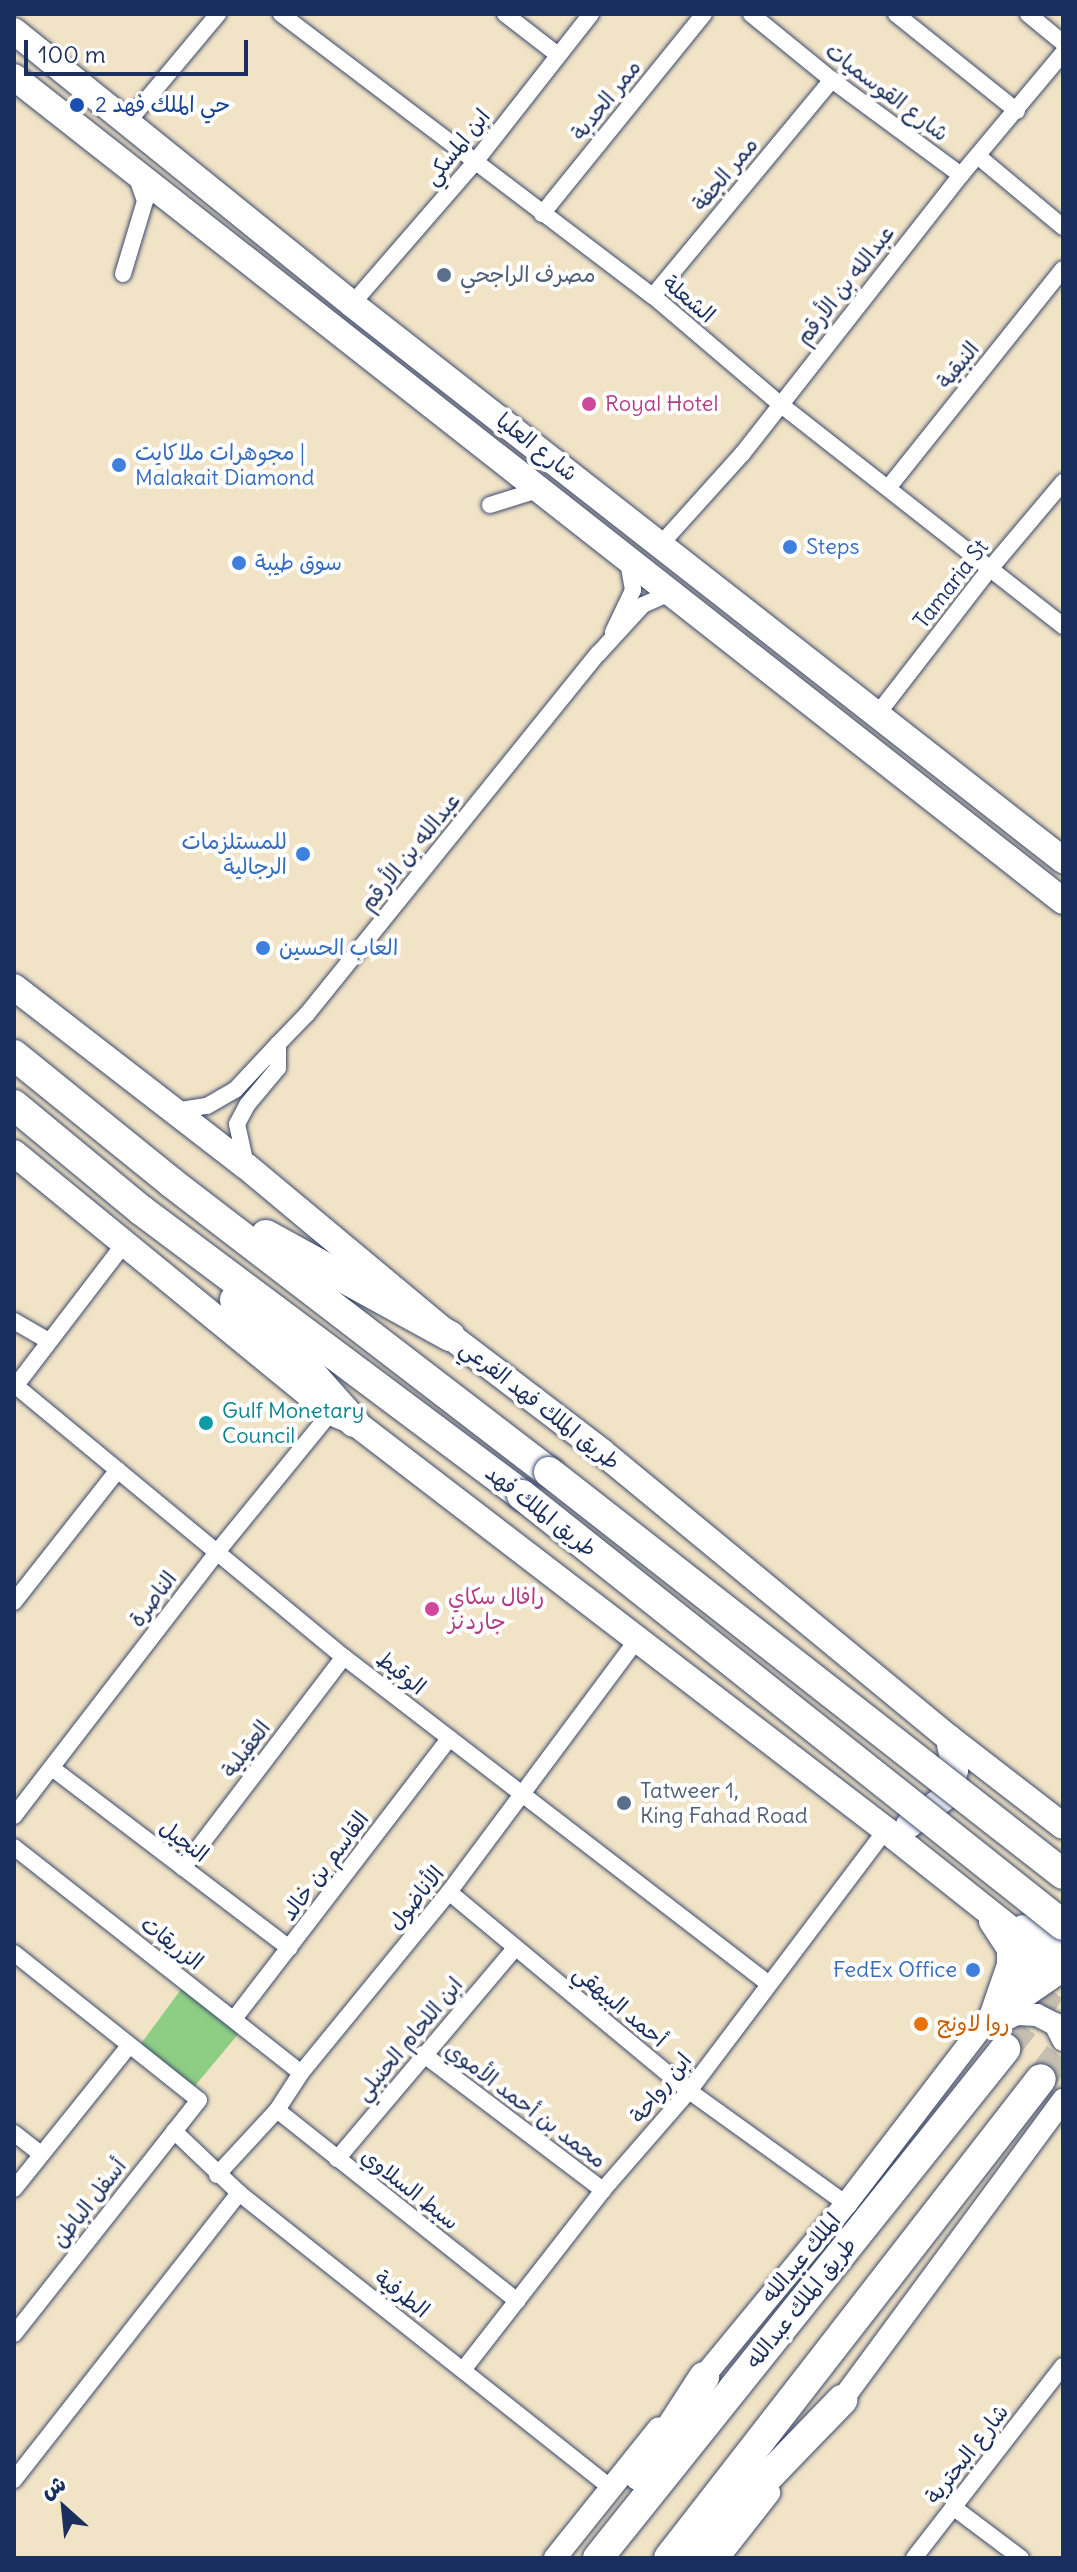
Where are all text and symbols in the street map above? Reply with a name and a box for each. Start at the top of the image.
scale bar [28,24,252,74]
street label: شارع القوسميات [820,37,954,147]
text: 100 m [38,39,106,69]
street label: ممر الحدبة [565,54,647,146]
place label: حي الملك فهد 2 [95,92,230,118]
marker: حي الملك فهد 2 [66,94,88,116]
street label: ابن المسكي [418,104,496,190]
street label: ممر الجفة [687,132,763,216]
street label: عبدالله بن الأرقم [790,220,900,350]
place label: مصرف الراجحي [460,262,596,288]
marker: مصرف الراجحي [435,266,453,284]
street label: الشعلة [658,270,720,328]
street label: النبقية [931,336,985,394]
place label: Royal Hotel [605,391,718,417]
marker: Royal Hotel [580,395,598,413]
street label: شارع العليا [491,407,583,487]
place label: مجوهرات ملاكايت | Malakait Diamond [135,439,314,490]
marker: مجوهرات ملاكايت | Malakait Diamond [110,456,128,474]
place label: Steps [806,534,859,560]
street label: Tamaria St [908,534,994,634]
marker: Steps [781,538,799,556]
place label: سوق طيبة [255,550,342,576]
marker: سوق طيبة [230,554,248,572]
street label: عبدالله بن الأرقم [354,788,466,916]
place label: للمستلزمات الرجالية [181,828,287,880]
marker: للمستلزمات الرجالية [294,845,312,863]
place label: العاب الحسين [279,935,398,961]
marker: العاب الحسين [254,939,272,957]
street label: طريق الملك فهد الفرعي [455,1334,625,1476]
place label: Gulf Monetary Council [222,1397,364,1448]
marker: Gulf Monetary Council [197,1414,215,1432]
street label: طريق الملك فهد [480,1459,602,1563]
street label: الناصرة [124,1566,182,1632]
place label: رافال سكاي جاردنز [448,1583,544,1634]
marker: رافال سكاي جاردنز [423,1600,441,1618]
street label: الوقيط [371,1646,431,1700]
street label: العقيلية [216,1715,276,1783]
place label: Tatweer 1, King Fahad Road [640,1777,808,1828]
marker: Tatweer 1, King Fahad Road [615,1794,633,1812]
street label: القاسم بن خالد [275,1806,375,1926]
street label: النجيل [154,1814,214,1868]
street label: الأناضول [382,1861,450,1935]
street label: الزريقات [136,1911,208,1975]
place label: FedEx Office [833,1957,957,1983]
street label: أحمد البيهقي [568,1959,672,2053]
marker: FedEx Office [964,1961,982,1979]
street label: ابن اللحام الحنبلي [350,1972,468,2106]
place label: روا لاونج [937,2011,1010,2037]
marker: روا لاونج [912,2015,930,2033]
street label: محمد بن أحمد الأموي [441,2036,611,2174]
street label: ابن رواحة [625,2048,697,2128]
street label: سبط السلاوي [356,2143,464,2235]
street label: أسفل الباطن [46,2153,132,2253]
street label: الملك عبدالله [756,2208,846,2308]
street label: طريق الملك عبدالله [740,2232,862,2374]
street label: الطرفية [369,2264,435,2324]
street label: شارع البحترية [920,2399,1014,2509]
north arrow [24,2468,104,2548]
text: ش [36,2469,70,2505]

